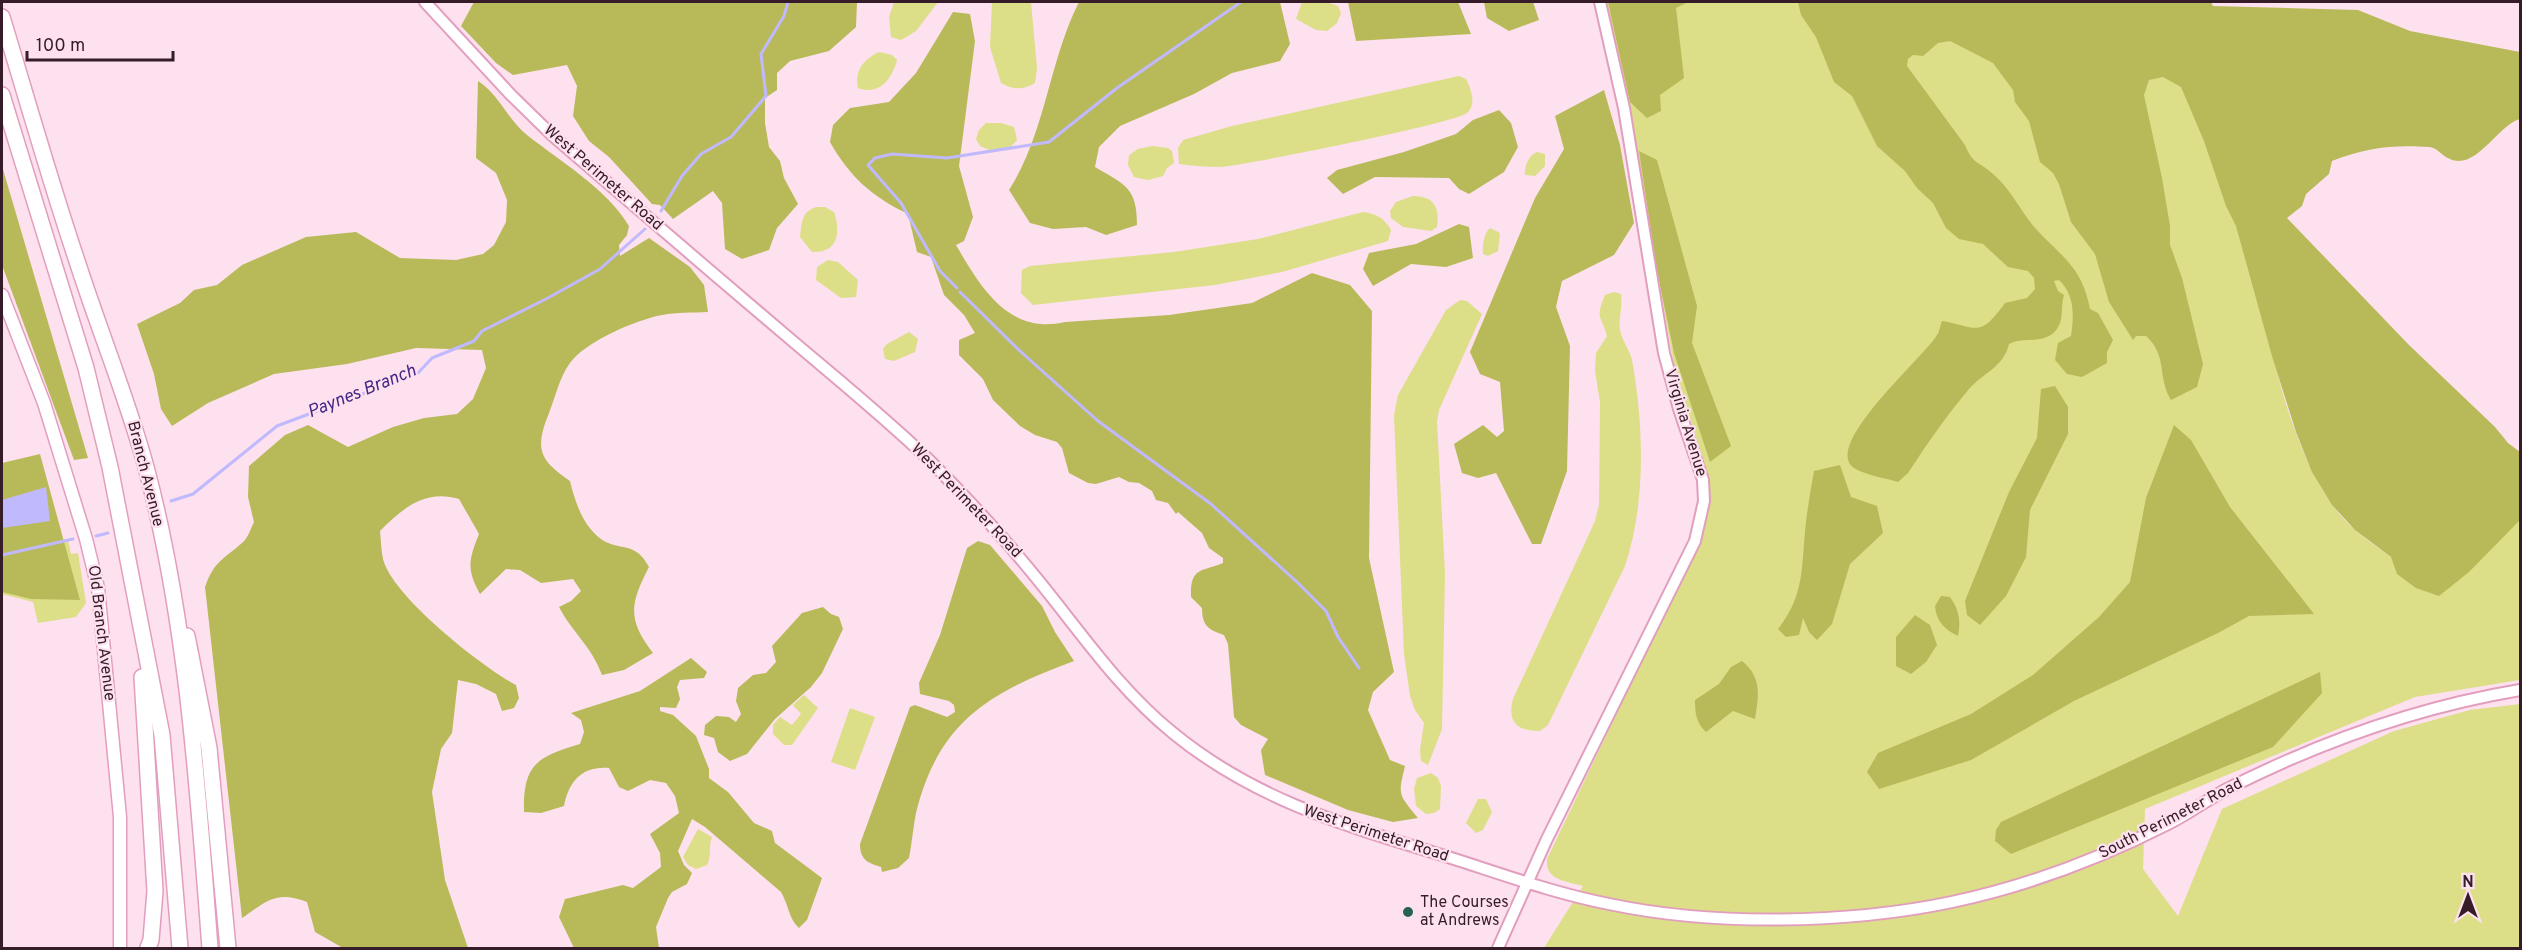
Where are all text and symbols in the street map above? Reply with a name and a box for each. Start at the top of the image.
scale bar [27,24,172,62]
text: 100 m [36,35,85,58]
street label: West Perimeter Road [539,121,667,235]
water label: Paynes Branch [304,360,420,424]
street label: Virginia Avenue [1659,367,1711,479]
street label: Branch Avenue [122,419,168,529]
street label: West Perimeter Road [906,439,1026,563]
street label: Old Branch Avenue [83,564,119,702]
street label: South Perimeter Road [2096,774,2246,864]
street label: West Perimeter Road [1301,801,1451,867]
north arrow [2438,866,2498,926]
text: N [2462,873,2474,893]
place label: The Courses at Andrews [1420,893,1509,931]
marker: The Courses at Andrews [1401,905,1415,919]

